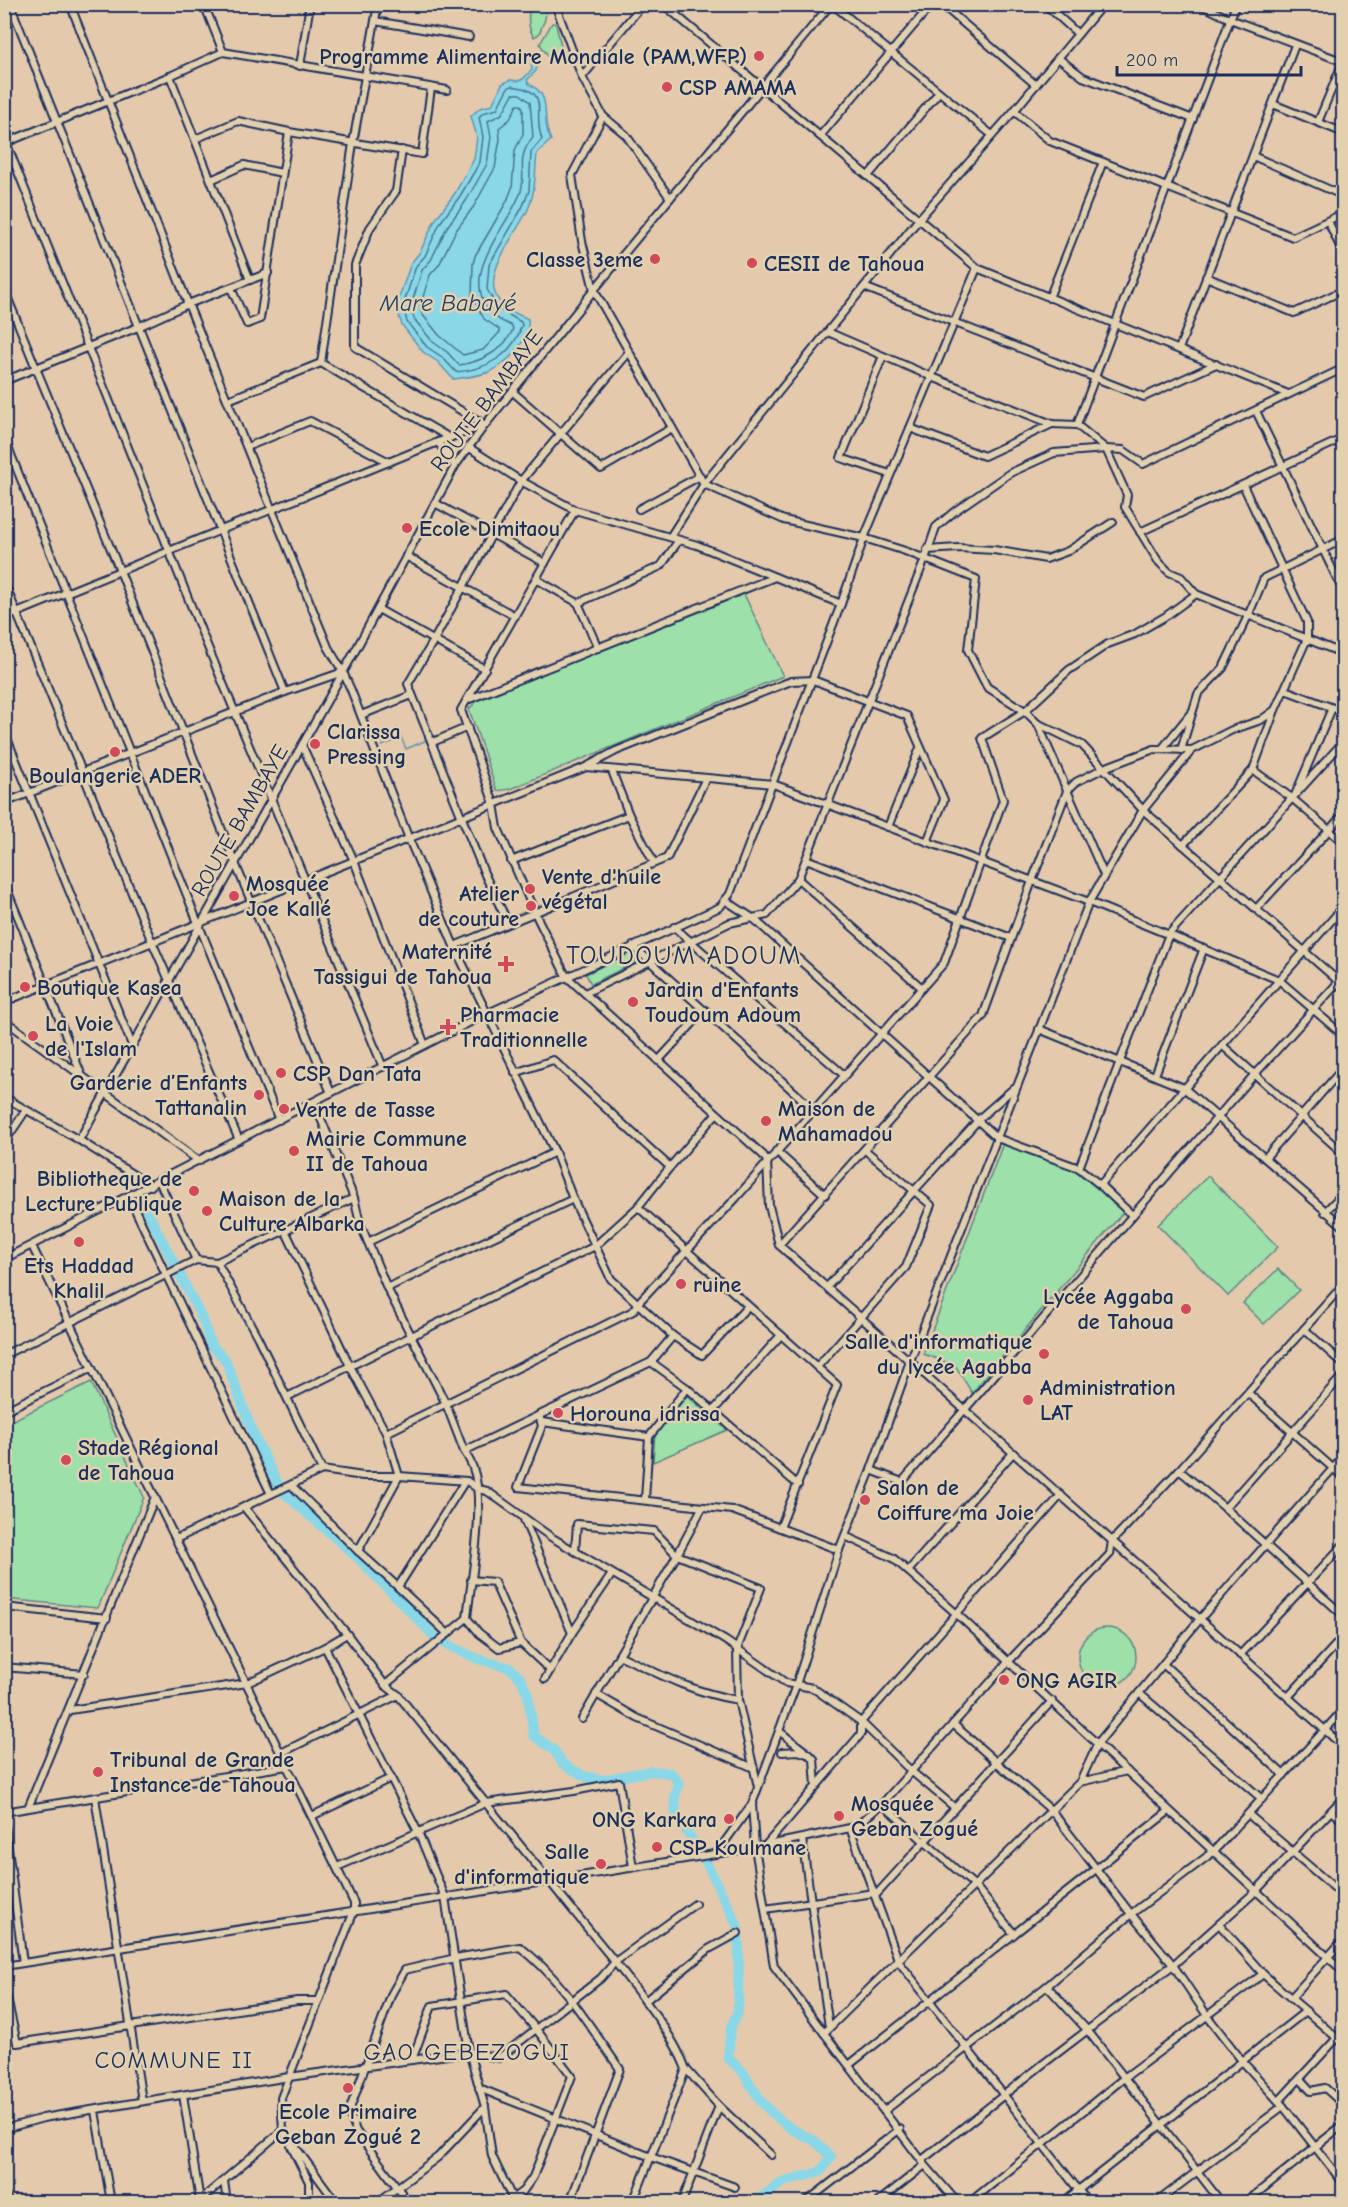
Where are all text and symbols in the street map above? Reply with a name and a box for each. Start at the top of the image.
scale bar [1117,39,1302,77]
place label: Programme Alimentaire Mondiale (PAM,WFP) [319,44,747,70]
marker: Programme Alimentaire Mondiale (PAM,WFP) [752,49,766,63]
text: 200 m [1126,50,1178,71]
place label: CSP AMAMA [679,75,796,101]
marker: CSP AMAMA [660,80,674,94]
place label: Classe 3eme [526,247,643,273]
place label: CESII de Tahoua [764,251,925,277]
marker: Classe 3eme [648,252,662,266]
marker: CESII de Tahoua [745,256,759,270]
water label: Mare Babayé [379,289,516,317]
street label: ROUTE BAMBAYE [425,325,549,477]
place label: Ecole Dimitaou [419,516,560,542]
marker: Ecole Dimitaou [400,521,414,535]
place label: Clarissa Pressing [327,719,406,770]
marker: Clarissa Pressing [308,737,322,751]
street label: ROUTE BAMBAYE [186,740,294,901]
marker: Boulangerie ADER [108,745,122,759]
place label: Boulangerie ADER [29,763,201,789]
place label: Vente d'huile végétal [541,864,661,915]
place label: Mosquée Joe Kallé [246,871,331,922]
place label: Atelier de couture [418,881,519,932]
marker: Vente d'huile végétal [523,882,537,896]
marker: Mosquée Joe Kallé [227,889,241,903]
marker: Atelier de couture [524,899,538,913]
place label: Maternité Tassigui de Tahoua [314,939,492,990]
district label: TOUDOUM ADOUM [566,941,802,971]
marker: Maternité Tassigui de Tahoua [497,955,515,973]
place label: Boutique Kasea [37,975,182,1001]
place label: Jardin d'Enfants Toudoum Adoum [645,977,801,1028]
marker: Boutique Kasea [18,980,32,994]
marker: Jardin d'Enfants Toudoum Adoum [626,995,640,1009]
place label: Pharmacie Traditionnelle [460,1002,588,1053]
place label: La Voie de l'Islam [45,1011,137,1062]
marker: Pharmacie Traditionnelle [441,1020,455,1034]
marker: La Voie de l'Islam [26,1029,40,1043]
place label: CSP Dan Tata [293,1061,422,1087]
marker: CSP Dan Tata [274,1066,288,1080]
place label: Garderie d’Enfants Tattanalin [70,1070,247,1121]
marker: Garderie d’Enfants Tattanalin [252,1088,266,1102]
place label: Maison de Mahamadou [778,1096,893,1147]
place label: Vente de Tasse [296,1097,435,1123]
marker: Vente de Tasse [277,1102,291,1116]
marker: Maison de Mahamadou [759,1114,773,1128]
place label: Mairie Commune II de Tahoua [306,1126,467,1177]
marker: Mairie Commune II de Tahoua [287,1144,301,1158]
place label: Bibliotheque de Lecture Publique [25,1166,182,1217]
marker: Bibliotheque de Lecture Publique [187,1184,201,1198]
place label: Maison de la Culture Albarka [219,1186,365,1237]
marker: Maison de la Culture Albarka [200,1204,214,1218]
marker: Ets Haddad Khalil [72,1235,86,1249]
place label: Ets Haddad Khalil [24,1253,134,1304]
place label: ruine [693,1272,742,1298]
marker: ruine [674,1277,688,1291]
place label: Lycée Aggaba de Tahoua [1043,1284,1174,1335]
marker: Lycée Aggaba de Tahoua [1179,1302,1193,1316]
place label: Salle d'informatique du lycée Agabba [845,1329,1032,1380]
marker: Salle d'informatique du lycée Agabba [1037,1347,1051,1361]
place label: Administration LAT [1040,1375,1176,1426]
marker: Administration LAT [1021,1393,1035,1407]
place label: Horouna idrissa [570,1401,720,1427]
marker: Horouna idrissa [551,1406,565,1420]
place label: Stade Régional de Tahoua [78,1435,219,1486]
marker: Stade Régional de Tahoua [59,1453,73,1467]
place label: Salon de Coiffure ma Joie [877,1475,1034,1526]
marker: Salon de Coiffure ma Joie [858,1493,872,1507]
place label: ONG AGIR [1016,1668,1117,1694]
marker: ONG AGIR [997,1673,1011,1687]
place label: Tribunal de Grande Instance de Tahoua [110,1747,296,1798]
marker: Tribunal de Grande Instance de Tahoua [91,1765,105,1779]
place label: Mosquée Geban Zogué [851,1791,978,1842]
place label: ONG Karkara [592,1807,717,1833]
marker: Mosquée Geban Zogué [832,1809,846,1823]
marker: ONG Karkara [722,1812,736,1826]
place label: CSP Koulmane [669,1835,806,1861]
place label: Salle d'informatique [454,1839,589,1890]
marker: CSP Koulmane [650,1840,664,1854]
marker: Salle d'informatique [594,1857,608,1871]
district label: GAO GEBEZOGUI [364,2038,570,2066]
district label: COMMUNE II [95,2046,253,2074]
marker: Ecole Primaire Geban Zogué 2 [341,2081,355,2095]
place label: Ecole Primaire Geban Zogué 2 [275,2099,421,2150]

